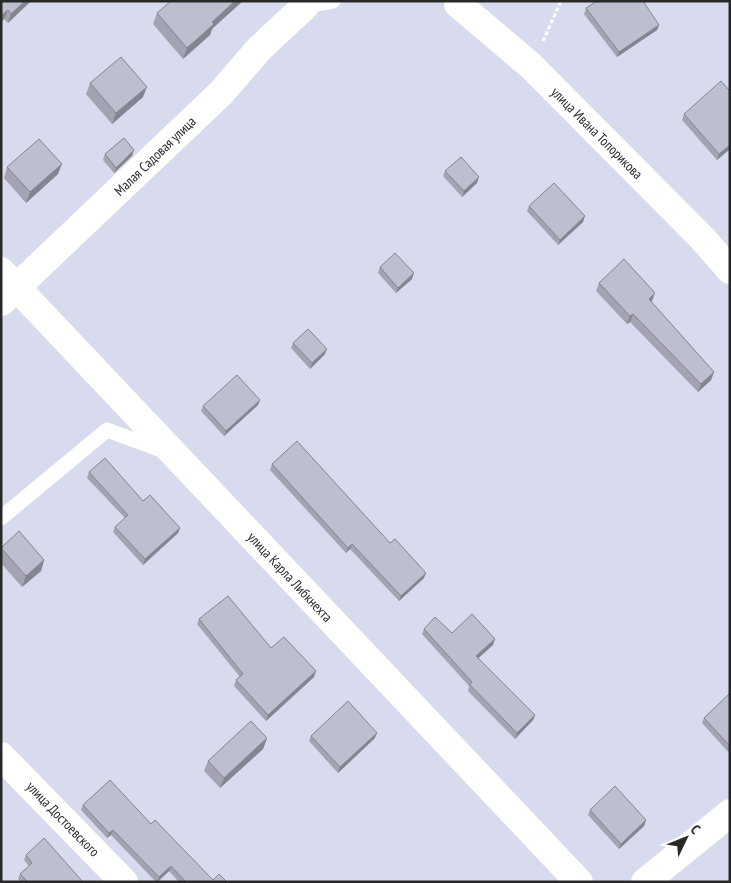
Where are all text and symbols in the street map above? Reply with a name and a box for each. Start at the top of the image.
street label: улица Ивана Топорикова [547,83,647,183]
street label: Малая Садовая улица [110,112,200,200]
street label: улица Карла Либкнехта [244,528,336,626]
street label: улица Достоевского [23,778,103,860]
north arrow [661,813,711,863]
text: С [687,821,705,838]

